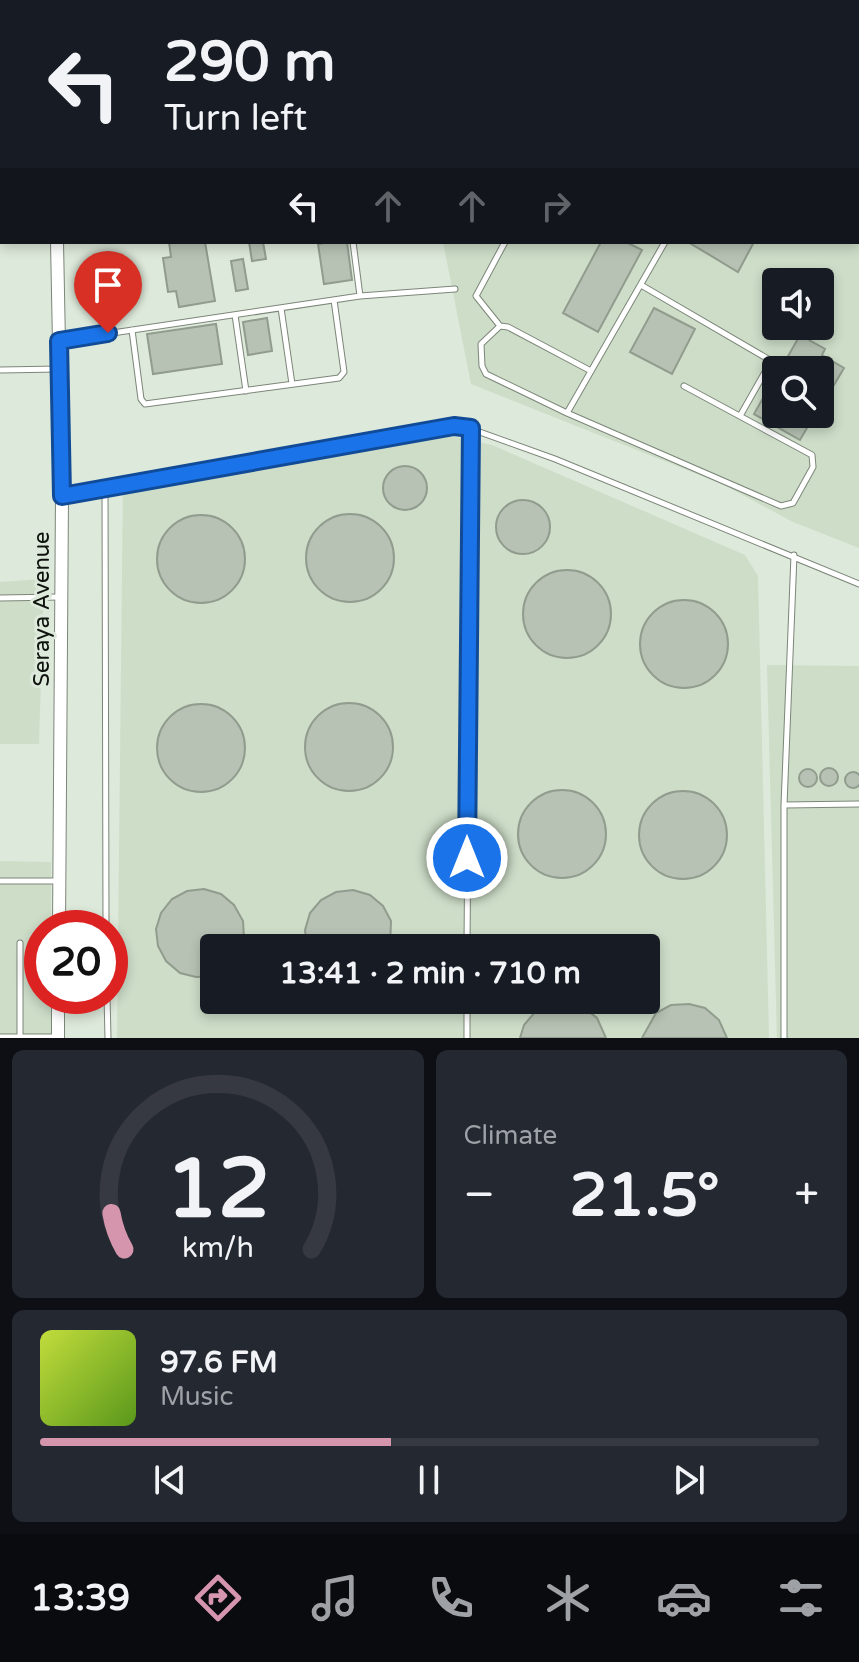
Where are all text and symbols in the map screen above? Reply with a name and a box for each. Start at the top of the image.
text: 290 m [164,29,335,96]
icon: left [32,32,136,136]
text: Turn left [164,97,307,140]
icon: left [282,184,326,228]
icon: ahead [366,184,410,228]
icon: ahead [450,184,494,228]
icon: right [534,184,578,228]
pin [74,251,142,333]
icon: arrive [86,263,130,307]
map controls [762,268,834,428]
button: sound [762,268,834,340]
button: search [762,356,834,428]
street label: Seraya Avenue [29,531,55,687]
position arrow [425,816,509,900]
speed limit sign: 20 [24,910,128,1014]
text: 13:41 · 2 min · 710 m [279,955,581,992]
text: Climate [464,1120,557,1151]
text: 12 [166,1140,270,1240]
text: 21.5° [569,1160,720,1232]
text: − [464,1169,495,1222]
text: + [794,1169,819,1222]
text: km/h [182,1231,254,1265]
text: 97.6 FM [160,1344,278,1381]
text: Music [160,1381,233,1412]
icon: previous [148,1458,192,1502]
icon: pause [407,1458,451,1502]
icon: next [667,1458,711,1502]
icon: directions [190,1570,246,1626]
icon: music [307,1570,363,1626]
icon: phone [423,1570,479,1626]
icon: climate [540,1570,596,1626]
icon: car [656,1570,712,1626]
icon: filters [773,1570,829,1626]
text: 13:39 [30,1577,130,1620]

